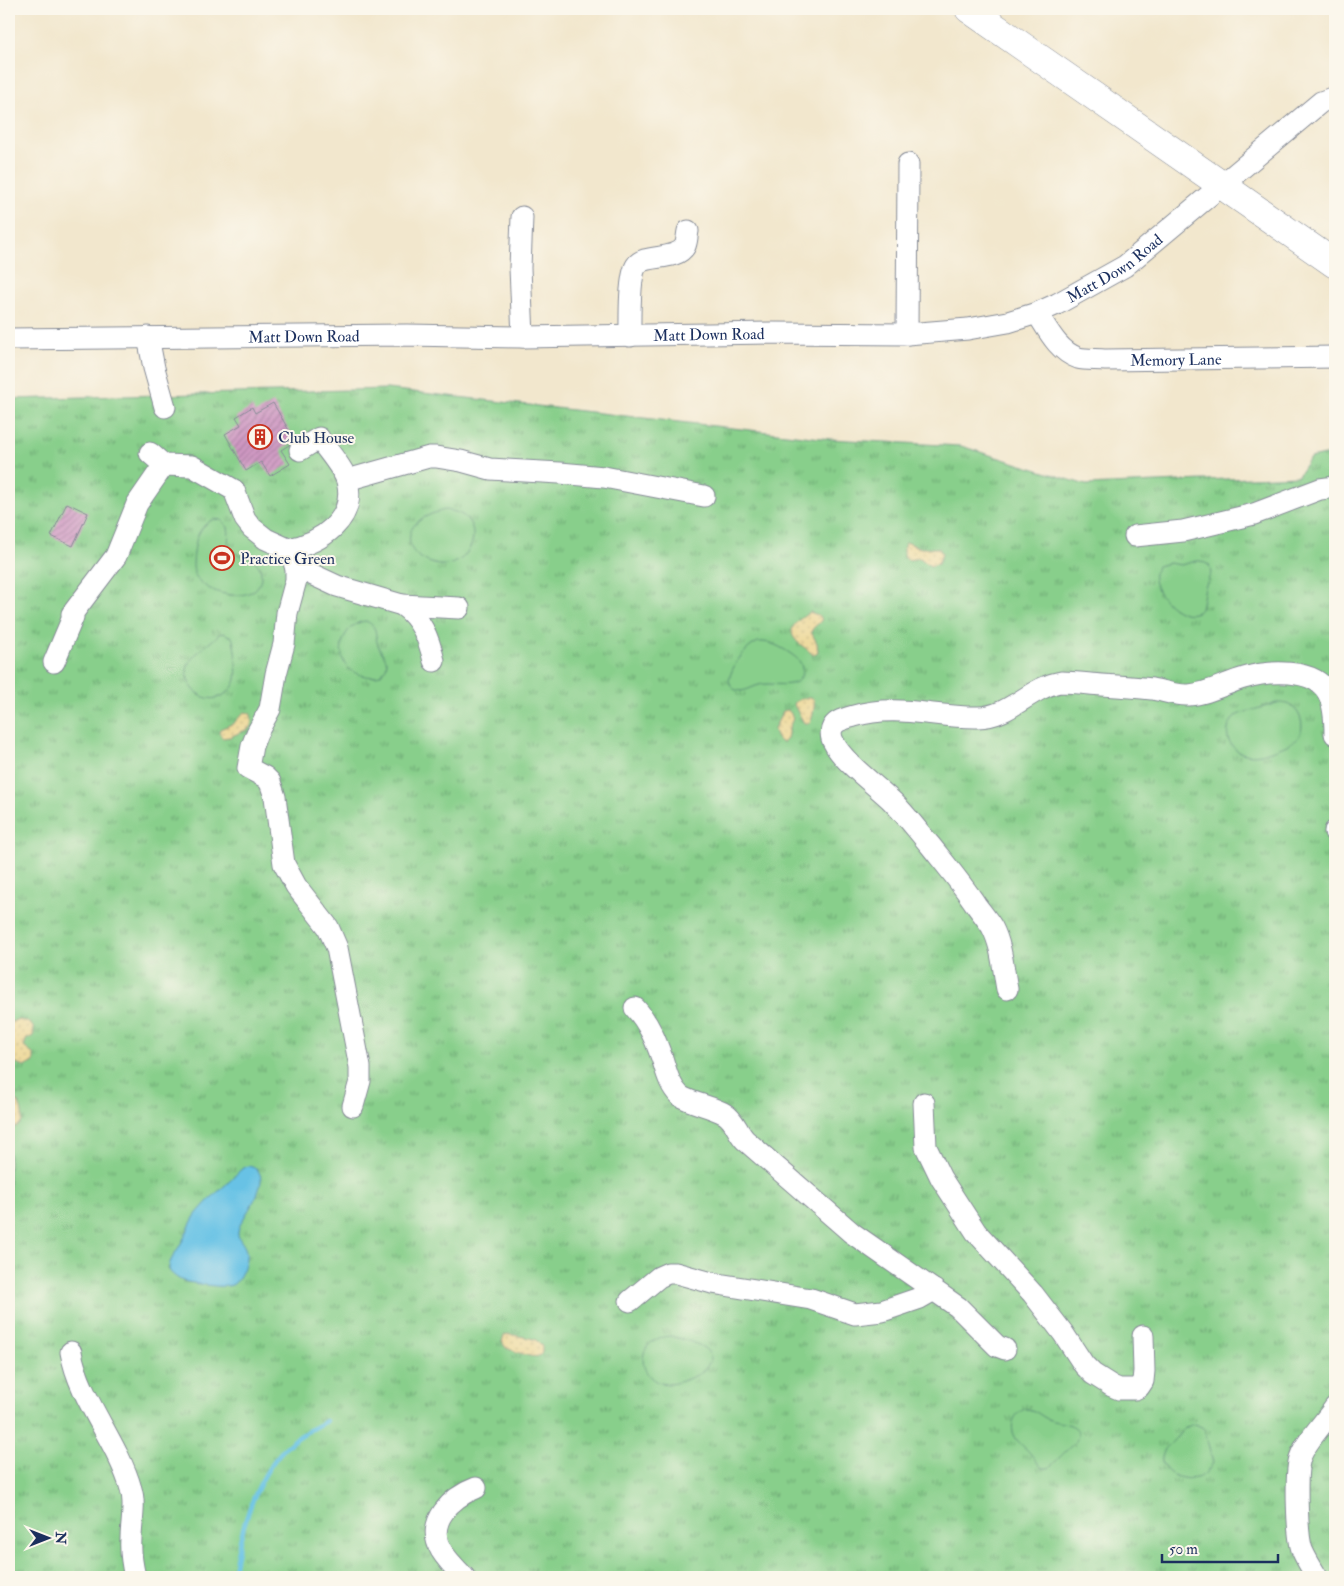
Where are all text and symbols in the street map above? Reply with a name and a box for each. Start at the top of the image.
street label: Matt Down Road [1063,230,1167,308]
street label: Matt Down Road [653,324,765,346]
street label: Matt Down Road [248,326,360,348]
street label: Memory Lane [1130,349,1222,371]
building icon: Club House [247,424,273,450]
place label: Club House [278,428,355,448]
sports icon: Practice Green [209,545,235,571]
place label: Practice Green [240,549,335,569]
north arrow [22,1514,72,1564]
text: N [52,1531,69,1545]
scale bar [1162,1531,1278,1563]
text: 50 m [1169,1540,1198,1559]

